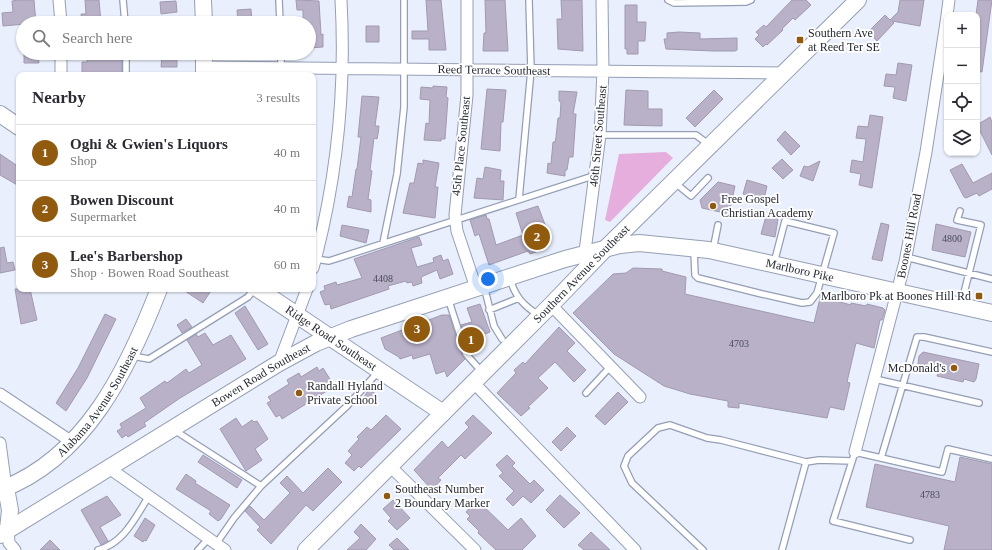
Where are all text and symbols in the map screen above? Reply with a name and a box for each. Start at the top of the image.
map controls [944,12,980,156]
button: + [944,12,980,48]
search box [16,16,316,60]
place label: Southern Ave at Reed Ter SE [808,26,880,54]
icon: search [30,27,52,49]
text: Search here [62,30,132,46]
marker: Southern Ave at Reed Ter SE [795,35,805,45]
button: − [944,48,980,84]
street label: Reed Terrace Southeast [437,62,551,78]
street label: 46th Street Southeast [587,84,609,187]
button: locate [944,84,980,120]
text: Nearby [32,88,86,107]
text: 3 results [256,90,300,105]
street label: 45th Place Southeast [449,95,473,196]
button: layers [944,120,980,156]
text: Oghi & Gwien's Liquors [70,136,228,152]
text: 1 [42,145,48,160]
text: 40 m [274,145,300,160]
text: Shop [70,153,97,168]
text: Bowen Discount [70,192,174,208]
place label: Free Gospel Christian Academy [721,192,813,220]
street label: Boones Hill Road [894,192,924,280]
text: 2 [42,201,48,216]
text: 40 m [274,201,300,216]
marker: Free Gospel Christian Academy [708,201,718,211]
text: Supermarket [70,209,136,224]
street label: Southern Avenue Southeast [530,221,633,326]
pin: 2 [524,222,550,252]
house number: 4800 [942,233,962,244]
text: Lee's Barbershop [70,248,183,264]
street label: Marlboro Pike [764,256,835,285]
text: 3 [42,257,48,272]
text: 60 m [274,257,300,272]
text: Shop · Bowen Road Southeast [70,265,229,280]
your location [478,269,498,289]
house number: 4408 [373,273,393,284]
place label: Marlboro Pk at Boones Hill Rd [821,289,971,303]
marker: Marlboro Pk at Boones Hill Rd [974,291,984,301]
street label: Ridge Road Southeast [283,302,380,374]
pin: 3 [404,314,430,344]
pin: 1 [458,325,484,355]
house number: 4703 [729,338,749,349]
street label: Bowen Road Southeast [209,340,313,410]
street label: Alabama Avenue Southeast [54,344,141,460]
place label: McDonald's [888,361,946,375]
marker: McDonald's [949,363,959,373]
place label: Randall Hyland Private School [307,379,383,407]
marker: Randall Hyland Private School [294,388,304,398]
place label: Southeast Number 2 Boundary Marker [395,482,490,510]
house number: 4783 [920,489,940,500]
marker: Southeast Number 2 Boundary Marker [382,491,392,501]

